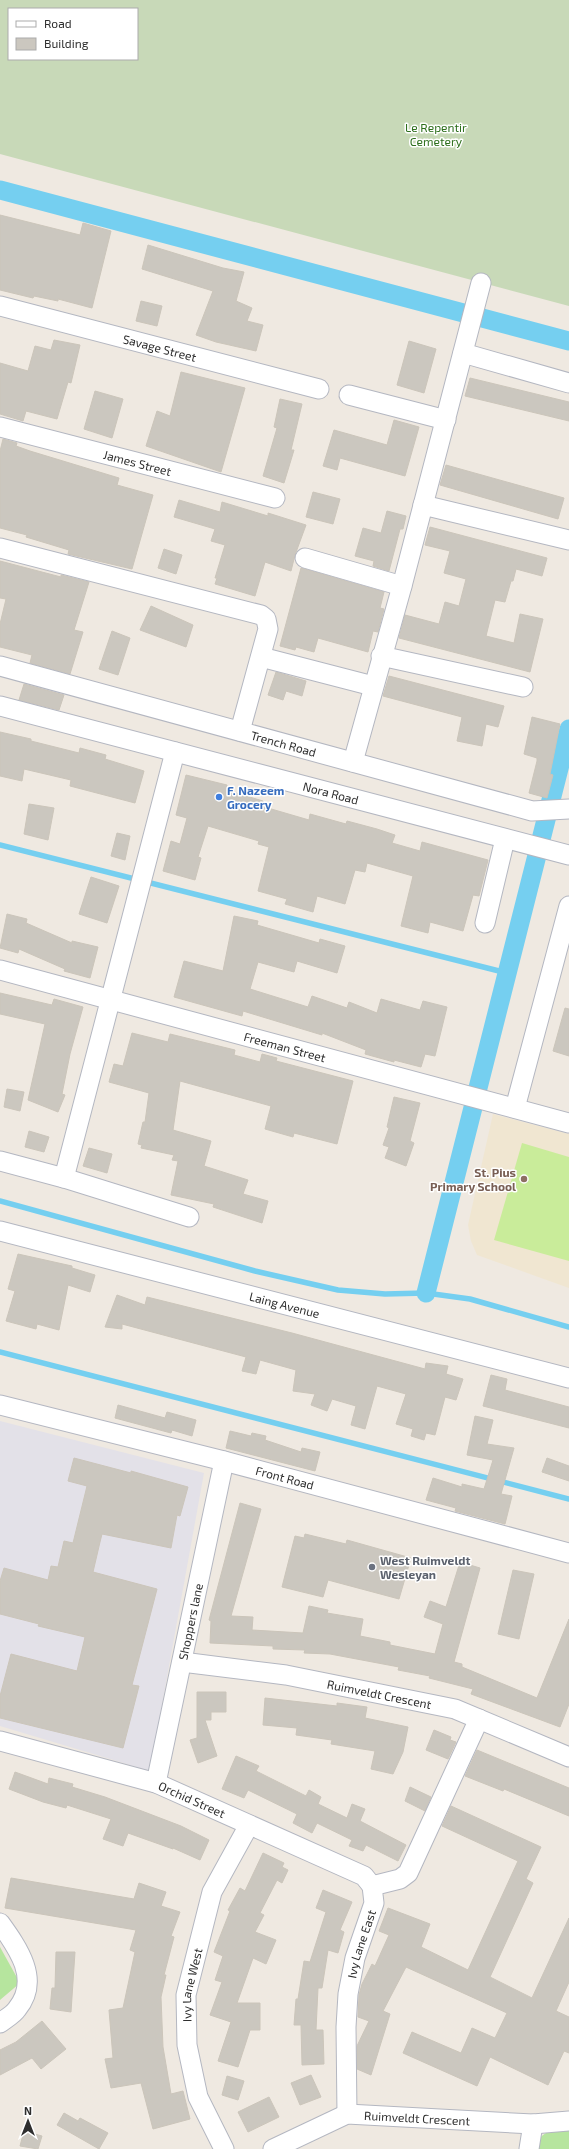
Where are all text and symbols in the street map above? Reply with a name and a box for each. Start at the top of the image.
legend [8,8,138,60]
text: Road [44,16,72,30]
text: Building [44,36,89,50]
park label: Le Repentir Cemetery [405,120,467,148]
street label: Savage Street [121,331,198,364]
street label: James Street [102,447,173,478]
street label: Trench Road [249,728,318,759]
street label: Nora Road [301,779,360,807]
place label: F. Nazeem Grocery [227,783,284,812]
marker: F. Nazeem Grocery [214,792,224,802]
street label: Freeman Street [243,1029,328,1064]
place label: St. Pius Primary School [430,1165,516,1194]
marker: St. Pius Primary School [519,1174,529,1184]
street label: Laing Avenue [248,1289,321,1320]
street label: Front Road [254,1463,316,1492]
place label: West Ruimveldt Wesleyan [380,1553,470,1582]
marker: West Ruimveldt Wesleyan [367,1562,377,1572]
street label: Shoppers lane [175,1582,205,1661]
street label: Ruimveldt Crescent [326,1676,433,1711]
street label: Orchid Street [157,1778,228,1820]
street label: Ivy Lane East [344,1907,378,1979]
street label: Ivy Lane West [179,1946,205,2022]
north arrow [8,2101,48,2141]
text: N [24,2104,32,2117]
street label: Ruimveldt Crescent [364,2108,471,2128]

